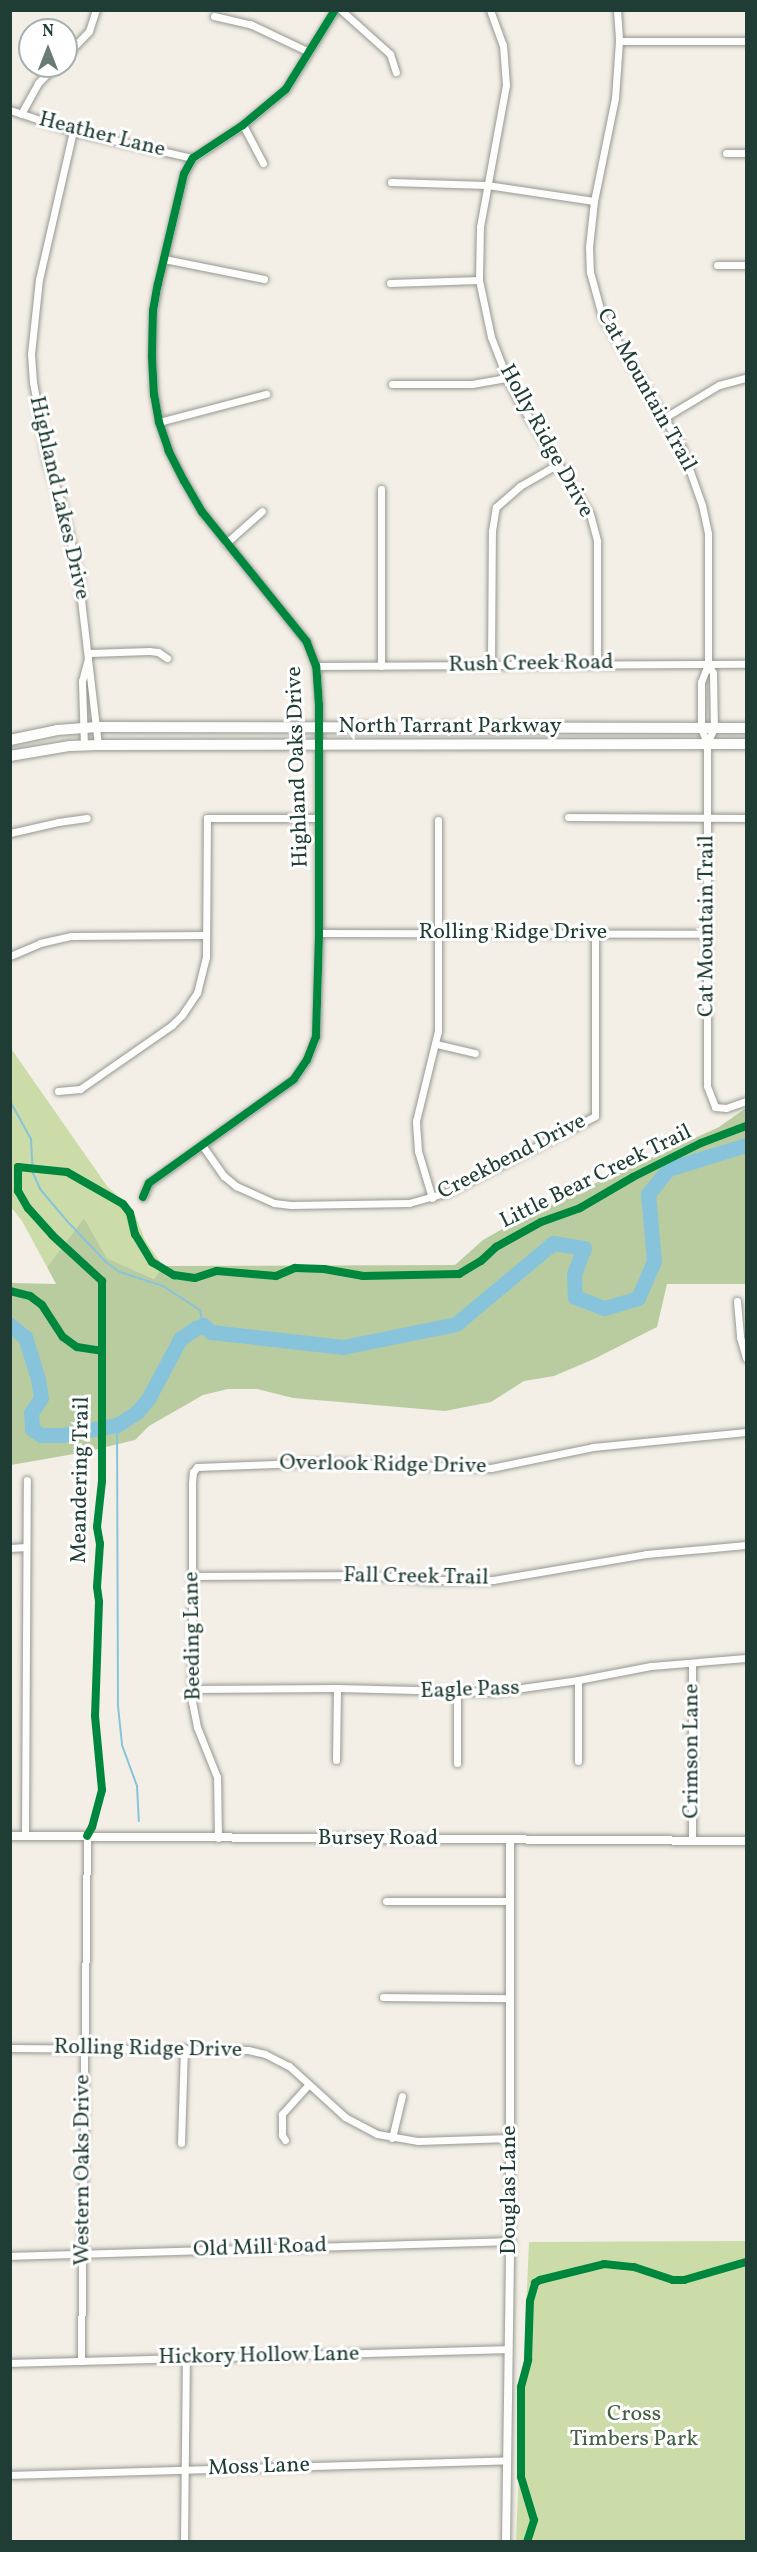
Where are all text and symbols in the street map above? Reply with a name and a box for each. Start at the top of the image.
north arrow [18,18,78,78]
text: N [42,21,54,43]
street label: Heather Lane [36,107,168,163]
street label: Cat Mountain Trail [590,304,702,476]
street label: Holly Ridge Drive [493,360,599,522]
street label: Highland Lakes Drive [23,394,95,602]
street label: Rush Creek Road [448,649,614,679]
street label: Highland Oaks Drive [281,666,315,868]
street label: North Tarrant Parkway [338,714,562,740]
street label: Cat Mountain Trail [694,835,720,1017]
street label: Rolling Ridge Drive [419,920,607,946]
street label: Creekbend Drive [434,1108,590,1206]
street label: Little Bear Creek Trail [496,1119,696,1235]
street label: Meandering Trail [66,1396,96,1564]
street label: Overlook Ridge Drive [279,1450,487,1480]
street label: Fall Creek Trail [343,1563,489,1591]
street label: Beeding Lane [179,1571,207,1701]
street label: Eagle Pass [420,1675,520,1705]
street label: Crimson Lane [679,1683,705,1819]
street label: Bursey Road [318,1826,438,1852]
street label: Rolling Ridge Drive [54,2034,242,2064]
street label: Western Oaks Drive [70,2074,96,2266]
street label: Douglas Lane [497,2125,523,2255]
street label: Old Mill Road [193,2232,327,2264]
street label: Hickory Hollow Lane [158,2341,360,2371]
park label: Cross Timbers Park [570,2401,698,2452]
street label: Moss Lane [208,2452,310,2482]

